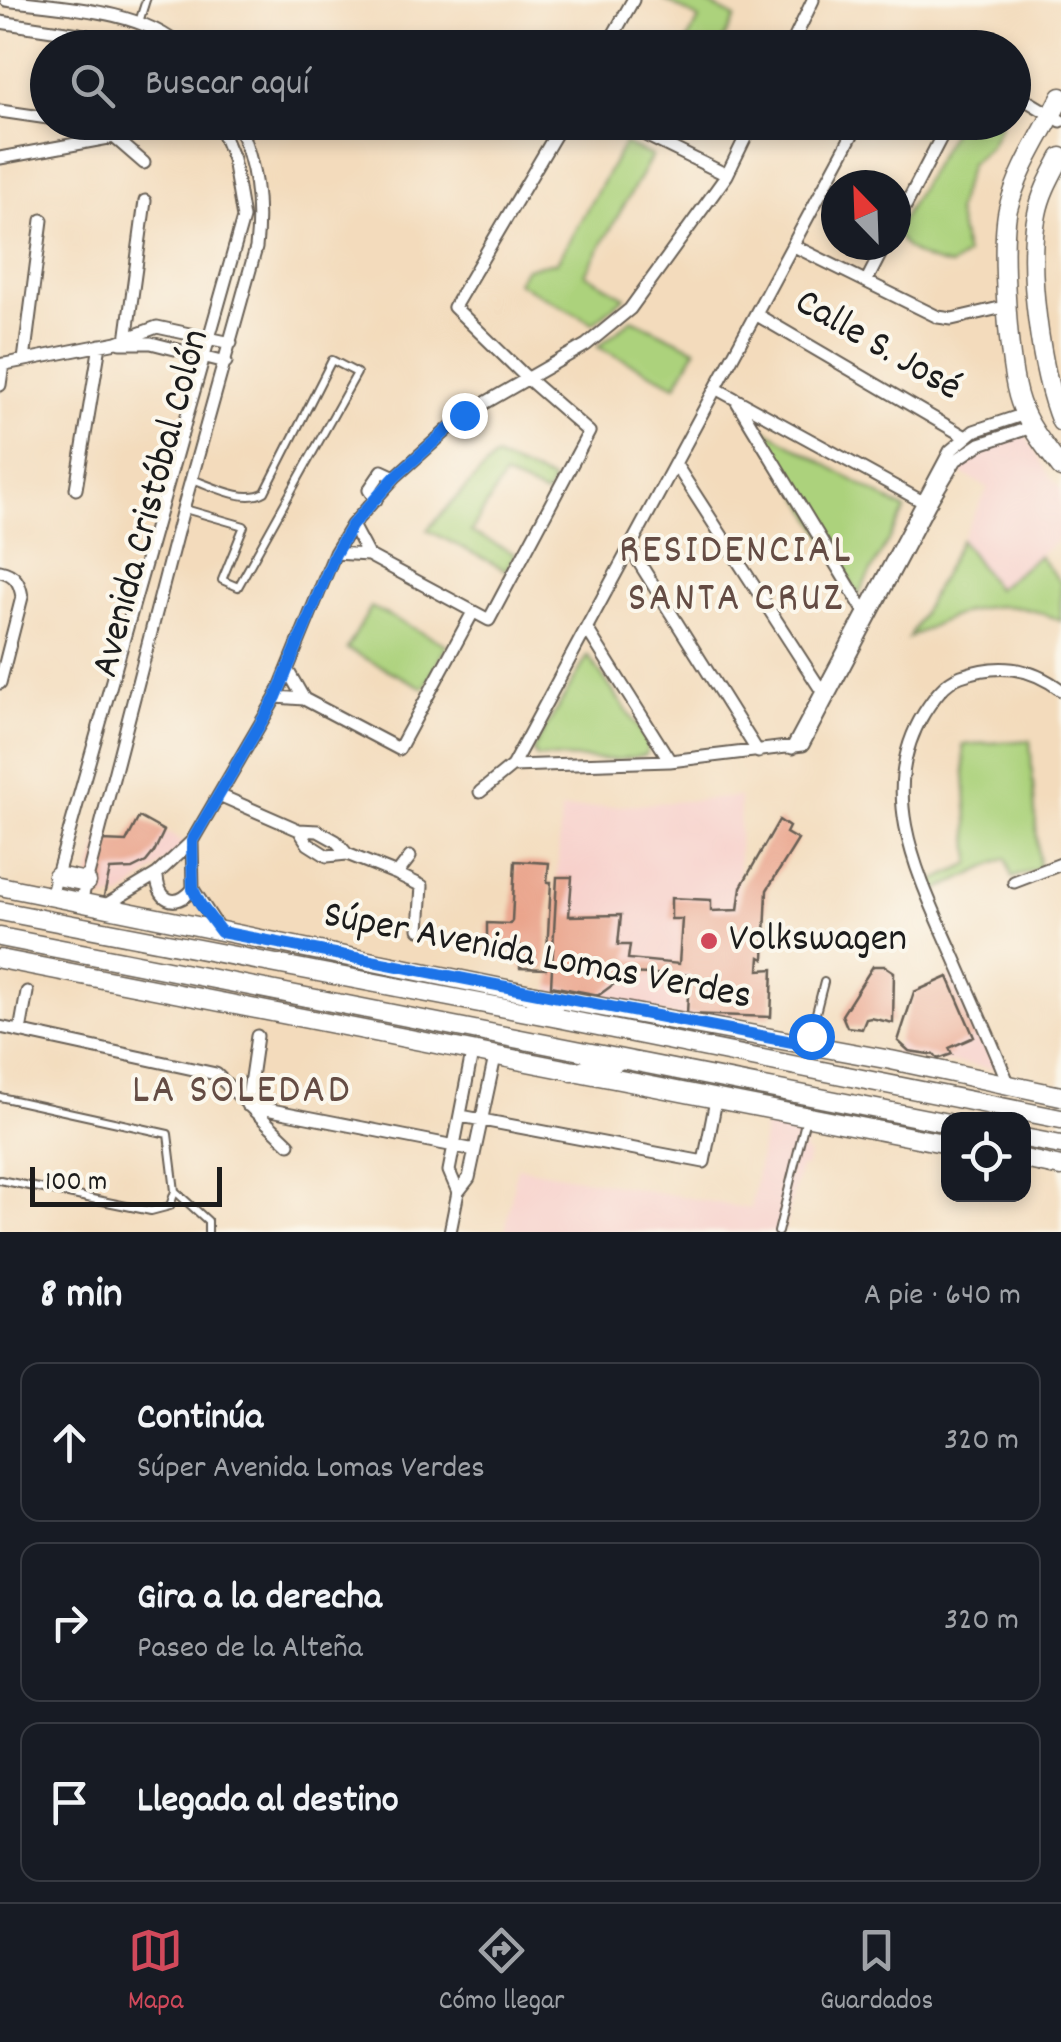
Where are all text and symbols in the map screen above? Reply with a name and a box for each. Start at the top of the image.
search box [30,30,1031,140]
icon: search [65,58,120,113]
text: Buscar aquí [145,58,309,113]
north arrow [821,170,911,260]
street label: Calle S. José [783,276,971,418]
street label: Avenida Cristóbal Colón [79,324,227,684]
route end [442,393,488,439]
district label: RESIDENCIAL SANTA CRUZ [619,523,853,631]
street label: Súper Avenida Lomas Verdes [318,889,756,1027]
place label: Volkswagen [729,913,907,970]
marker: Volkswagen [698,930,720,952]
route start [789,1014,835,1060]
district label: LA SOLEDAD [132,1063,352,1123]
map controls [941,1112,1031,1202]
button: locate [941,1112,1031,1202]
scale bar [30,1162,222,1206]
text: 100 m [45,1164,107,1204]
text: 8 min [40,1267,122,1327]
text: A pie · 640 m [864,1274,1021,1320]
text: Continúa [137,1392,263,1447]
icon: ahead [42,1415,97,1470]
text: 320 m [944,1419,1019,1465]
text: Súper Avenida Lomas Verdes [137,1447,485,1493]
text: Gira a la derecha [137,1572,382,1627]
icon: right [42,1595,97,1650]
text: 320 m [944,1599,1019,1645]
text: Paseo de la Alteña [137,1627,363,1673]
icon: arrive [42,1775,97,1830]
text: Llegada al destino [137,1775,399,1830]
tab: Mapa [128,1923,183,2023]
tab: Cómo llegar [439,1923,565,2023]
tab: Guardados [820,1923,933,2023]

